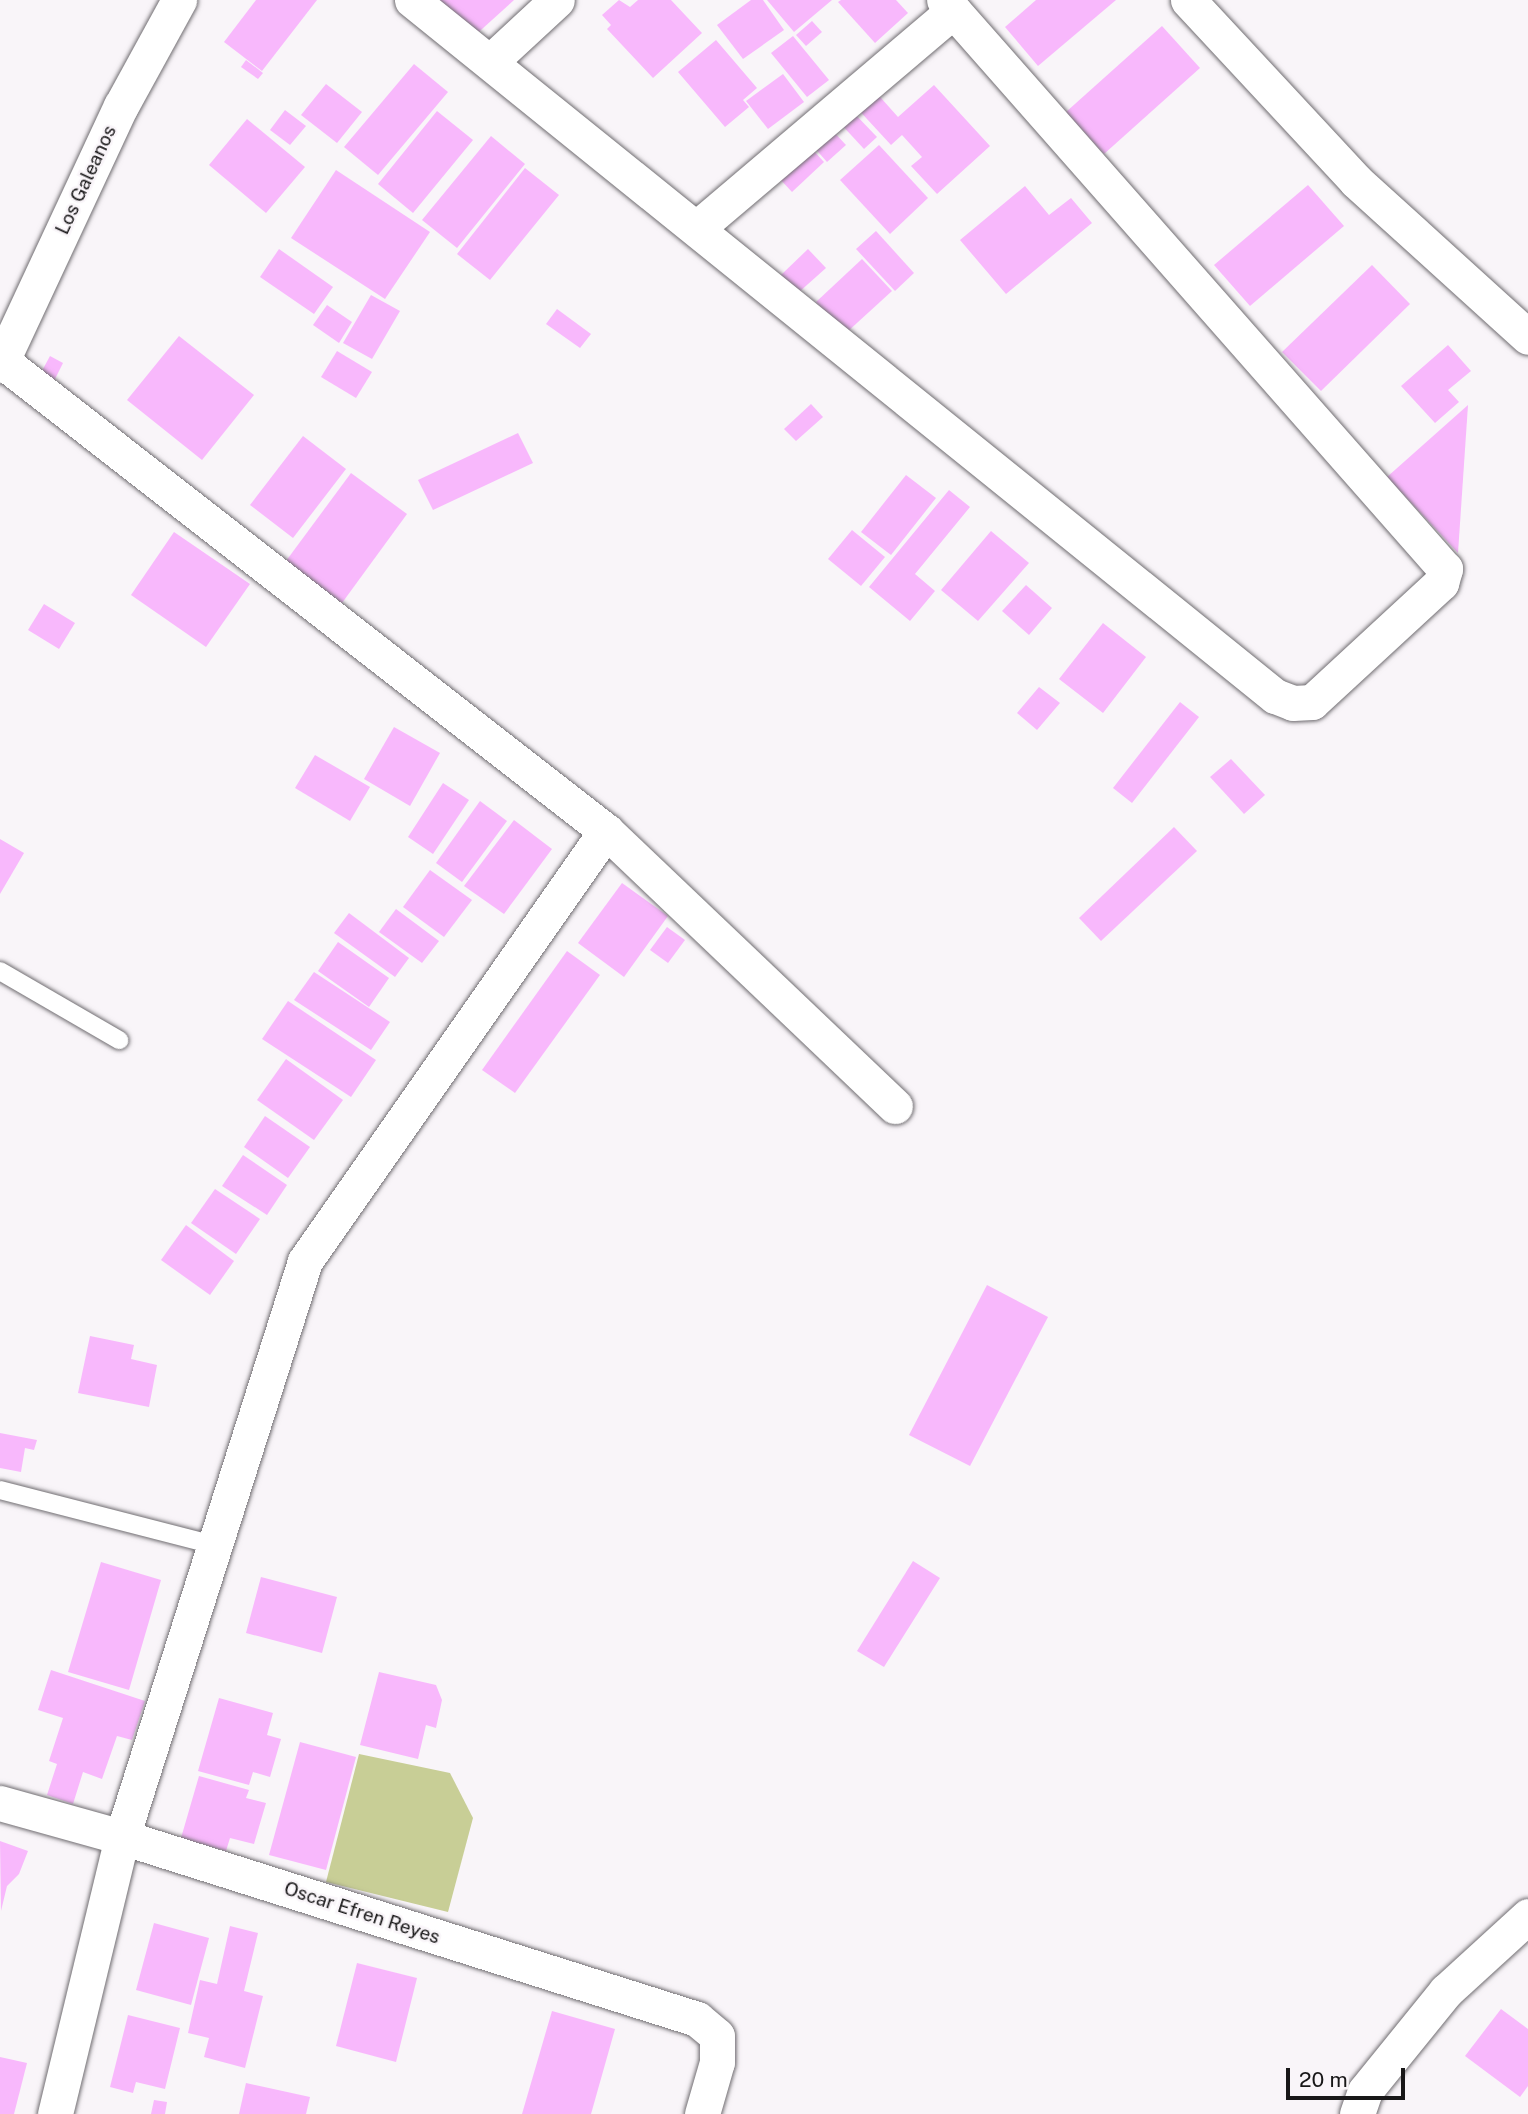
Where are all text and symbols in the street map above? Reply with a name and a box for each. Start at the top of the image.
street label: Los Galeanos [51,122,121,238]
street label: Oscar Efren Reyes [281,1877,443,1949]
scale bar [1290,2054,1409,2098]
text: 20 m [1299,2067,1348,2092]

